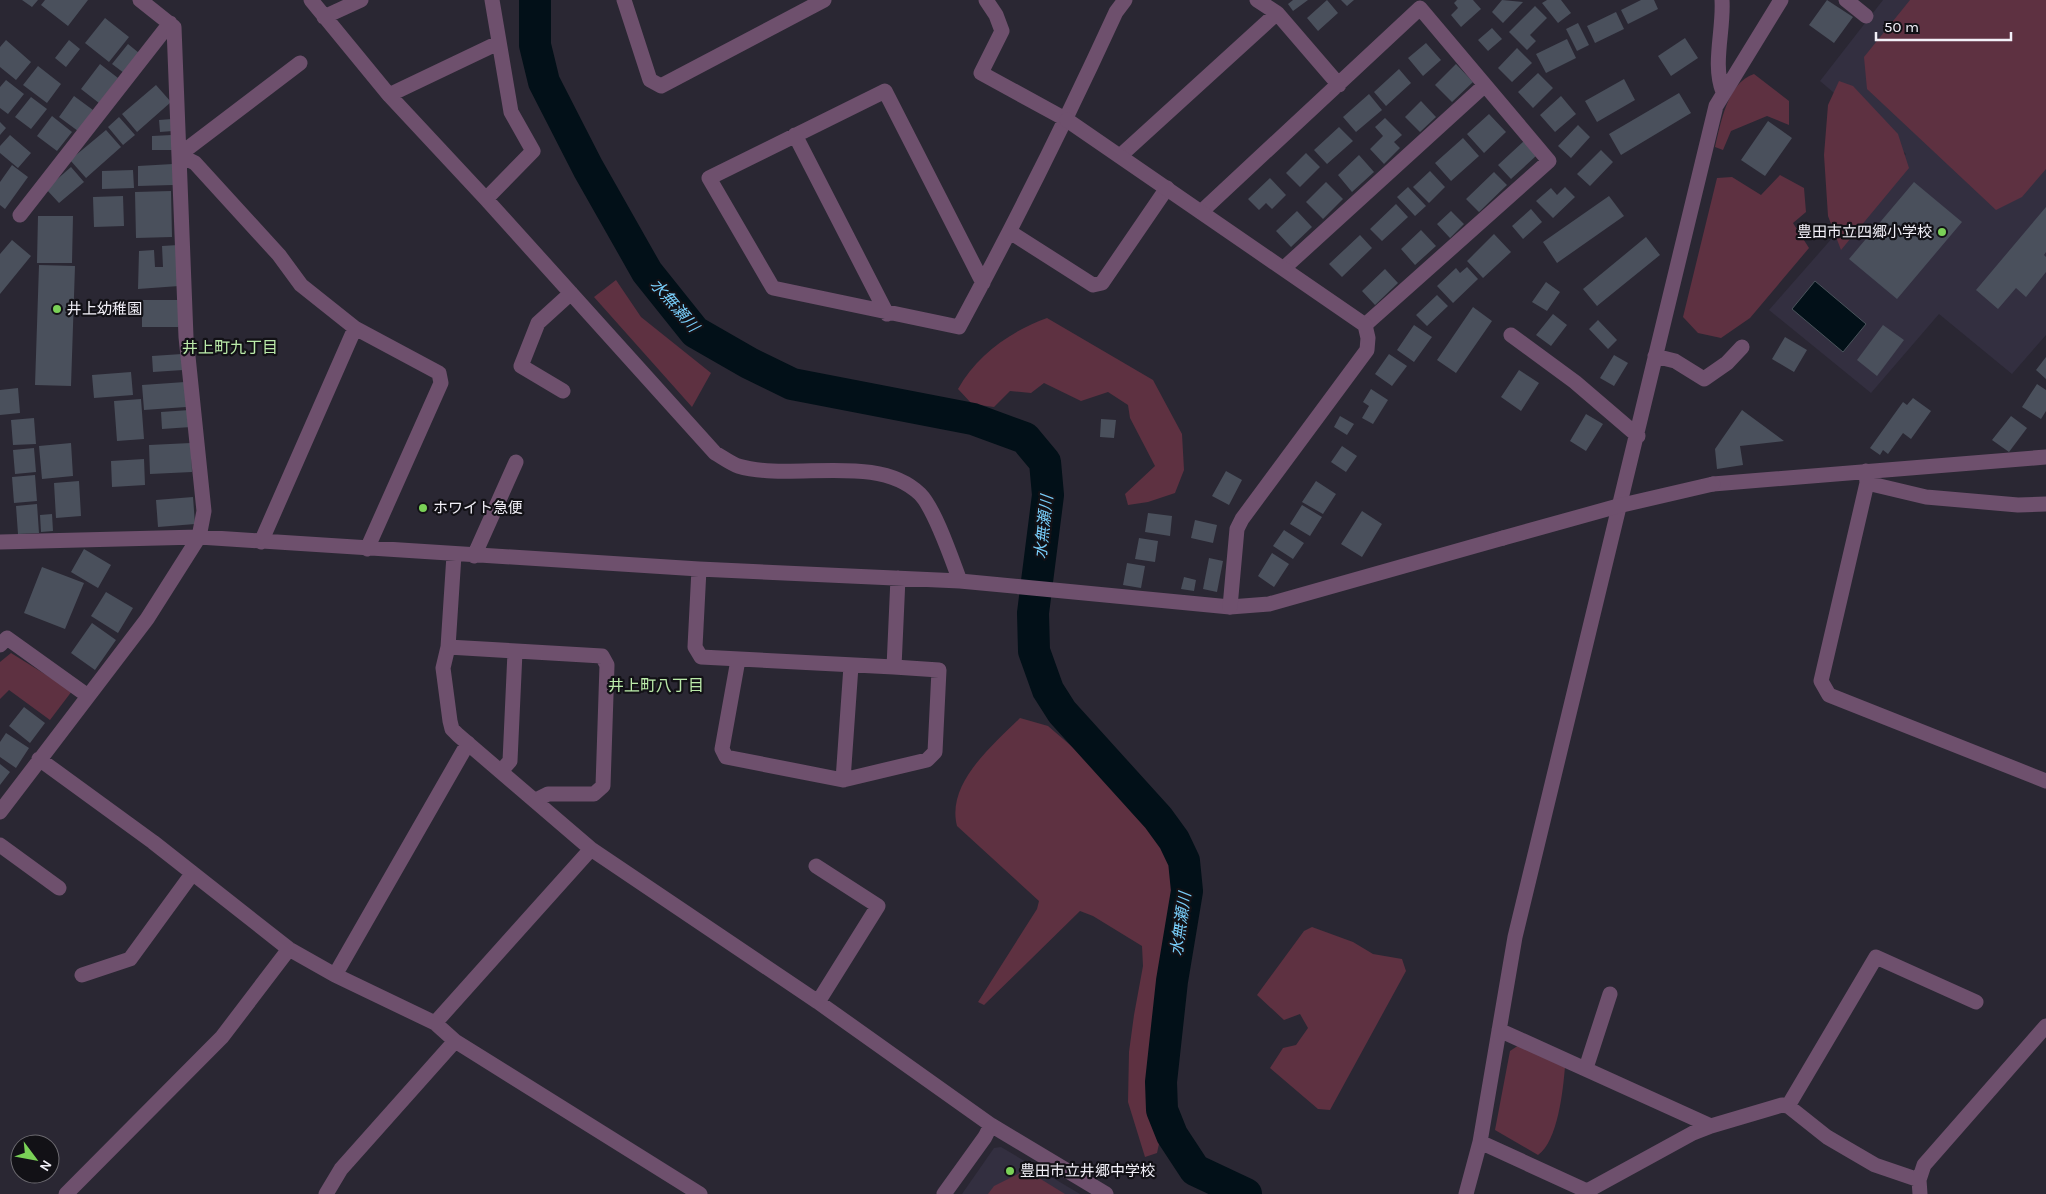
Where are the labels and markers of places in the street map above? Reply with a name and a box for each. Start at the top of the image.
place label: 豊田市立四郷小学校 [1797,223,1932,241]
marker: 豊田市立四郷小学校 [1936,226,1948,238]
place label: 井上幼稚園 [67,300,142,318]
marker: 井上幼稚園 [51,303,63,315]
place label: ホワイト急便 [433,499,523,517]
marker: ホワイト急便 [417,502,429,514]
place label: 豊田市立井郷中学校 [1020,1162,1155,1180]
marker: 豊田市立井郷中学校 [1004,1165,1016,1177]

